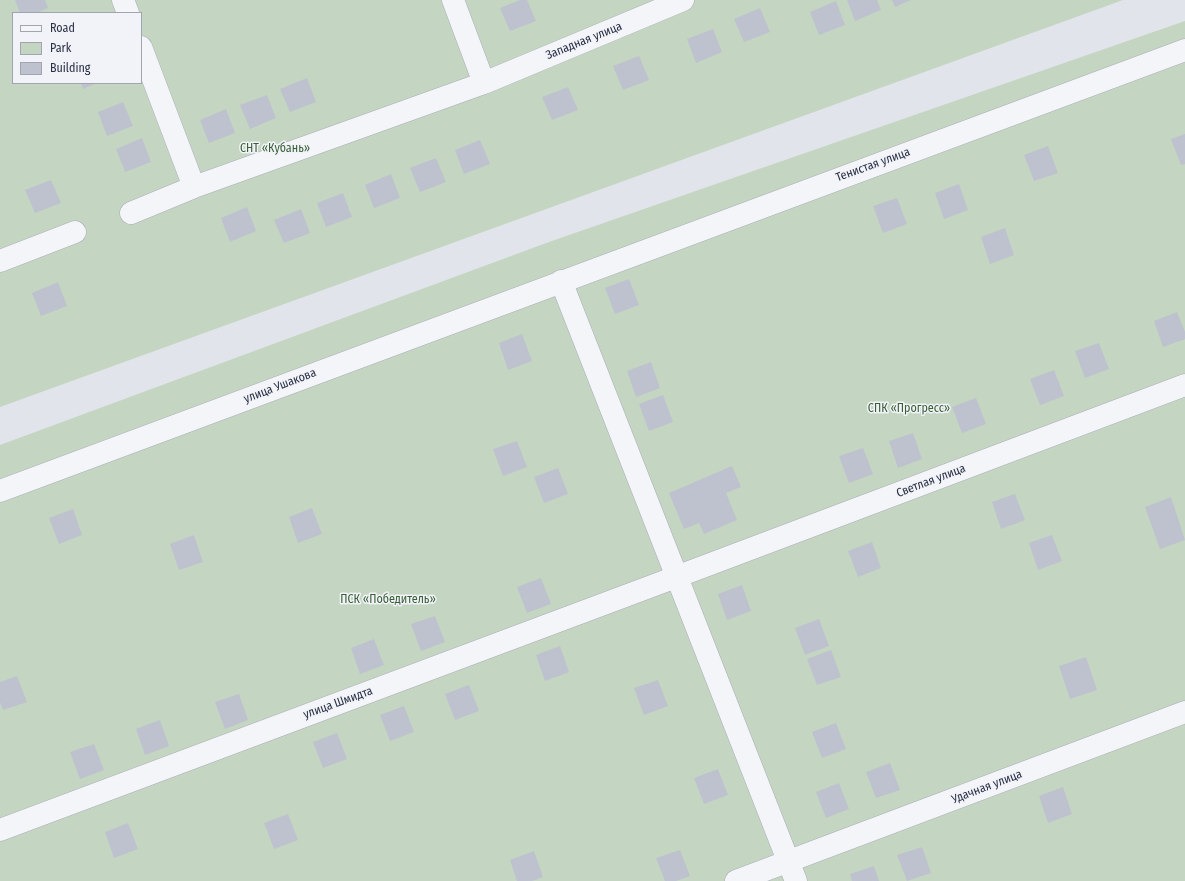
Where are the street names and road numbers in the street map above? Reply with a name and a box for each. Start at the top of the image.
street label: Западная улица [544,19,624,63]
street label: Тенистая улица [834,145,912,185]
street label: улица Ушакова [242,366,318,406]
street label: Светлая улица [894,461,968,501]
street label: улица Шмидта [301,684,375,722]
street label: Удачная улица [950,767,1024,807]

